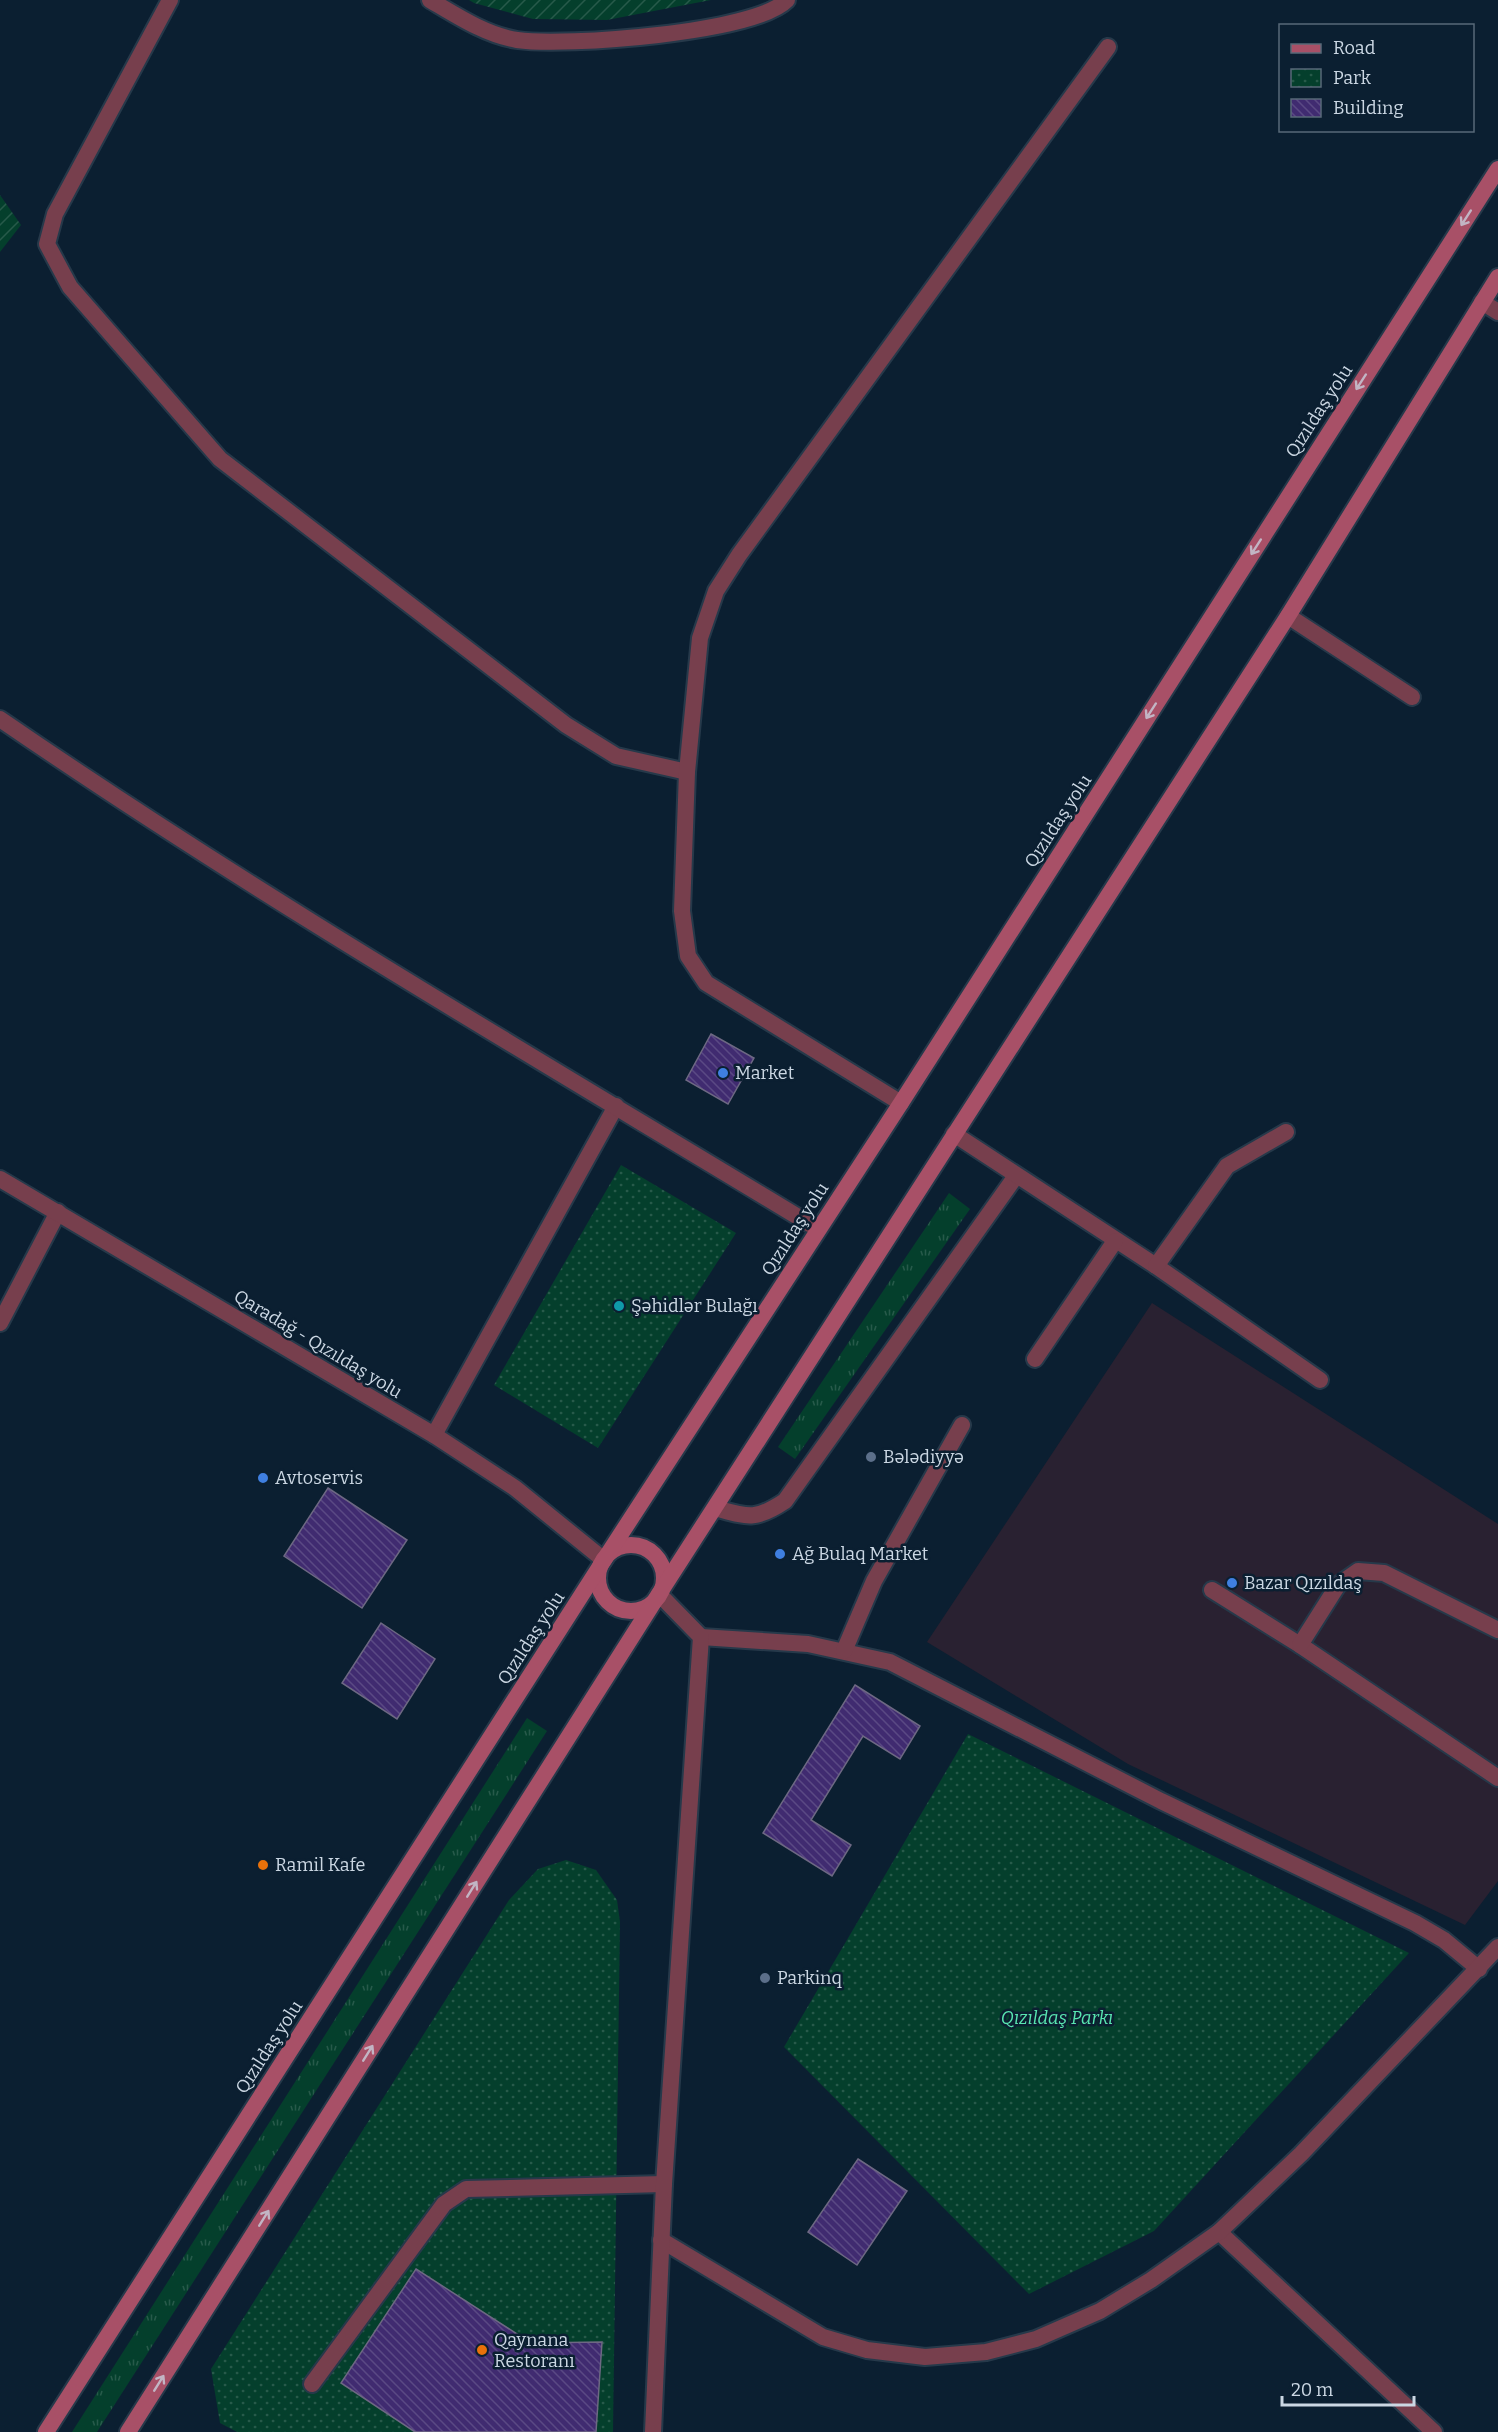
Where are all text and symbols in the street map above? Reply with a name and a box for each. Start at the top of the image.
legend [1279,24,1474,132]
text: Road [1333,37,1376,59]
text: Park [1333,67,1372,89]
text: Building [1333,97,1404,119]
one-way arrow [1460,209,1472,226]
street label: Qızıldaş yolu [1281,360,1357,462]
one-way arrow [1355,373,1367,390]
one-way arrow [1250,538,1262,554]
one-way arrow [1145,702,1157,719]
street label: Qızıldaş yolu [1020,770,1096,872]
place label: Market [735,1062,795,1084]
marker: Market [716,1066,730,1080]
street label: Qızıldaş yolu [757,1178,833,1280]
street label: Qaradağ - Qızıldaş yolu [230,1285,406,1403]
place label: Şəhidlər Bulağı [631,1295,758,1317]
marker: Şəhidlər Bulağı [612,1299,626,1313]
place label: Bələdiyyə [883,1446,964,1468]
marker: Bələdiyyə [864,1450,878,1464]
place label: Avtoservis [275,1467,363,1489]
marker: Avtoservis [256,1471,270,1485]
place label: Ağ Bulaq Market [792,1543,929,1565]
marker: Ağ Bulaq Market [773,1547,787,1561]
place label: Bazar Qızıldaş [1244,1572,1362,1594]
marker: Bazar Qızıldaş [1225,1576,1239,1590]
street label: Qızıldaş yolu [493,1587,569,1689]
place label: Ramil Kafe [275,1854,365,1876]
marker: Ramil Kafe [256,1858,270,1872]
one-way arrow [466,1880,479,1897]
place label: Parkinq [777,1967,842,1989]
marker: Parkinq [758,1971,772,1985]
street label: Qızıldaş yolu [231,1996,307,2098]
park label: Qızıldaş Parkı [1001,2007,1113,2029]
one-way arrow [362,2045,374,2062]
one-way arrow [258,2210,270,2227]
place label: Qaynana Restoranı [494,2329,575,2372]
marker: Qaynana Restoranı [475,2343,489,2357]
scale bar [1282,2369,1414,2407]
one-way arrow [153,2375,165,2391]
text: 20 m [1291,2379,1333,2401]

